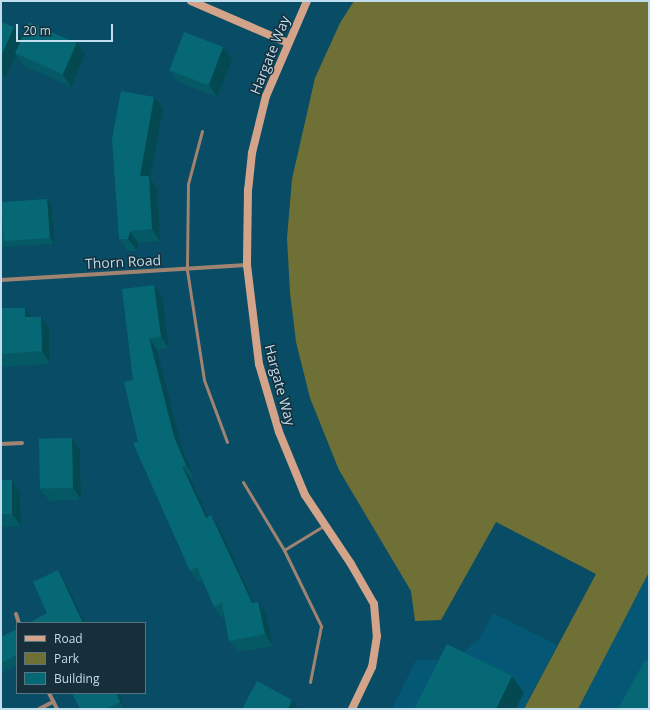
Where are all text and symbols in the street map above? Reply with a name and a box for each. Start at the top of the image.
street label: Hargate Way [247,13,293,97]
scale bar [18,16,115,42]
text: 20 m [23,22,51,39]
street label: Thorn Road [85,252,161,272]
street label: Hargate Way [261,343,299,427]
legend [16,622,146,694]
text: Road [54,630,83,647]
text: Park [54,650,79,667]
text: Building [54,670,99,687]

